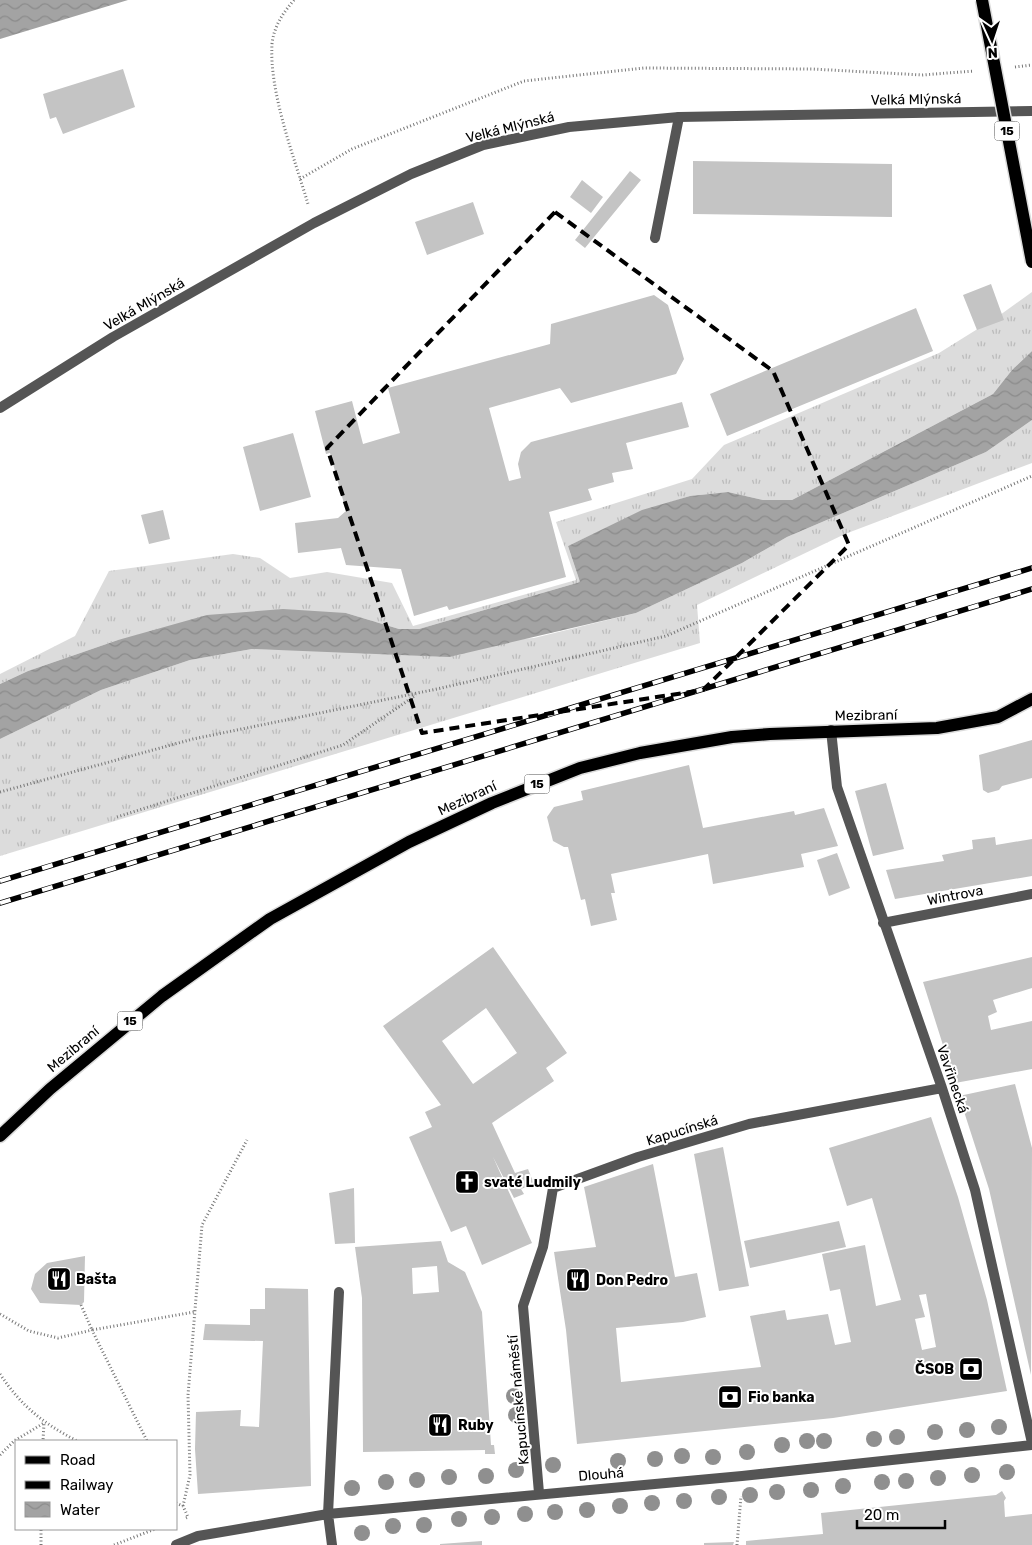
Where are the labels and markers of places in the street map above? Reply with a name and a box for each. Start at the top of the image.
church icon: svaté Ludmily [454,1169,480,1195]
place label: svaté Ludmily [484,1174,581,1191]
restaurant icon: Bašta [46,1266,72,1292]
restaurant icon: Don Pedro [565,1267,591,1293]
place label: Bašta [76,1271,117,1288]
place label: Don Pedro [596,1272,668,1289]
bank icon: ČSOB [958,1356,984,1382]
place label: ČSOB [915,1360,954,1378]
bank icon: Fio banka [717,1384,743,1410]
place label: Fio banka [748,1389,815,1406]
restaurant icon: Ruby [427,1412,453,1438]
place label: Ruby [458,1417,494,1434]

